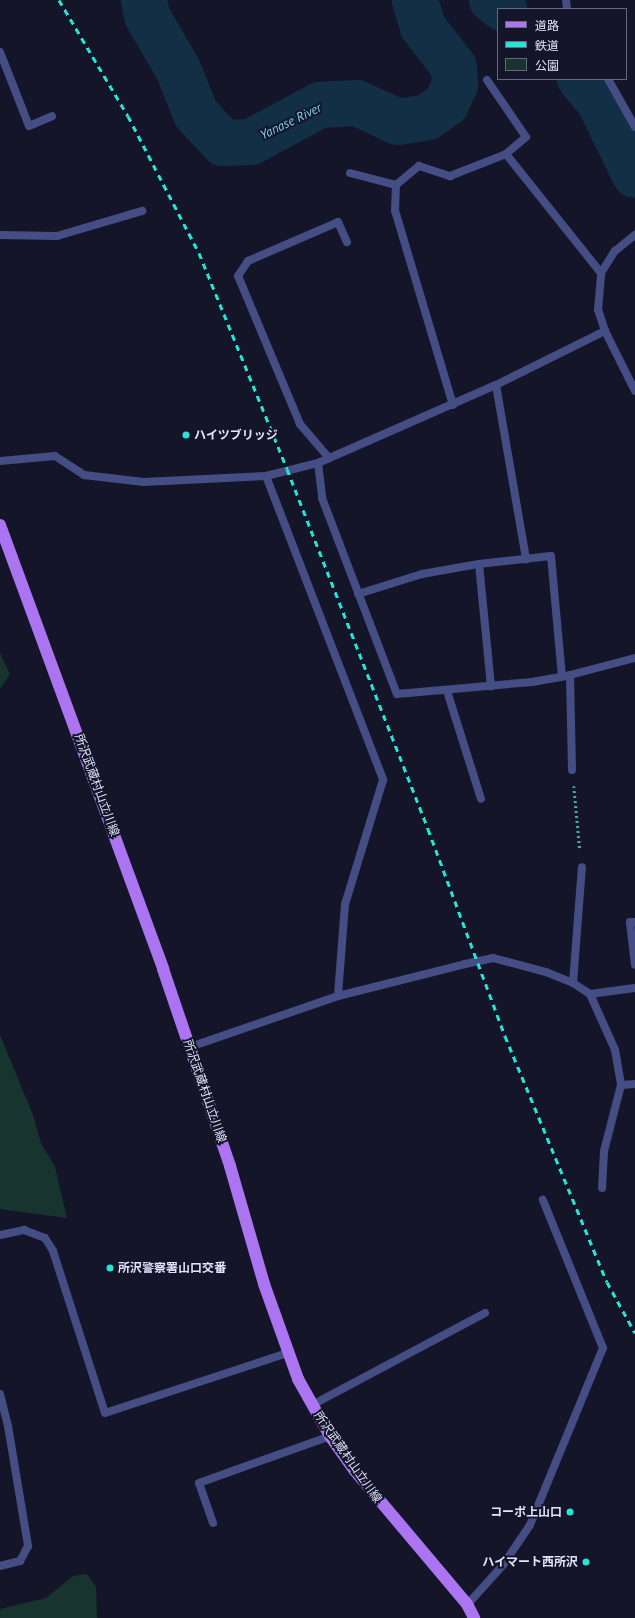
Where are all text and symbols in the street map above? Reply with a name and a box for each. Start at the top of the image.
legend [497,8,627,80]
text: 道路 [535,18,559,33]
text: 鉄道 [535,38,559,53]
text: 公園 [535,58,559,73]
water label: Yanase River [258,100,324,144]
place label: ハイツブリッジ [194,428,278,442]
marker: ハイツブリッジ [181,430,191,440]
street label: 所沢武蔵村山立川線 [72,732,122,838]
street label: 所沢武蔵村山立川線 [181,1038,229,1144]
place label: 所沢警察署山口交番 [118,1261,226,1275]
marker: 所沢警察署山口交番 [105,1263,115,1273]
street label: 所沢武蔵村山立川線 [311,1409,385,1505]
place label: コーポ上山口 [490,1505,562,1519]
marker: コーポ上山口 [565,1507,575,1517]
place label: ハイマート西所沢 [482,1555,578,1569]
marker: ハイマート西所沢 [581,1557,591,1567]

